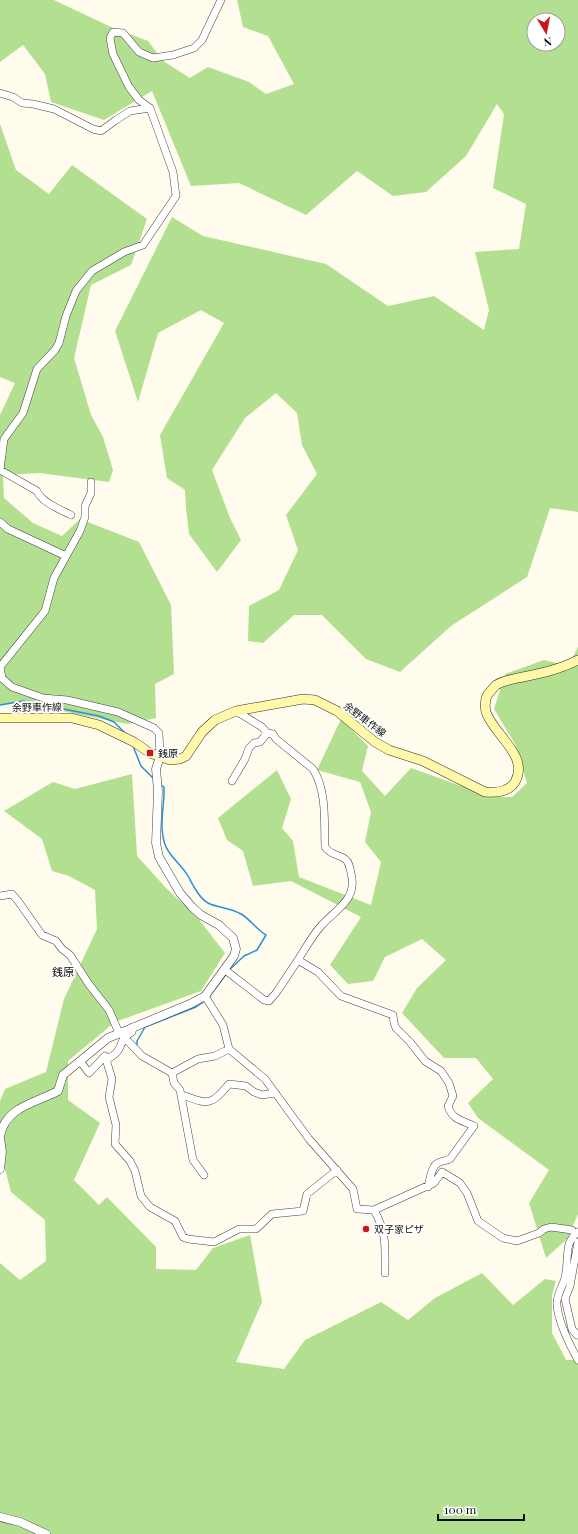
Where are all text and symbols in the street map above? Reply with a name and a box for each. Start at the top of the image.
north arrow [526,12,566,52]
text: N [543,34,553,50]
street label: 余野車作線 [341,698,389,740]
street label: 余野車作線 [12,700,62,714]
place label: 銭原 [158,746,178,760]
marker: 銭原 [145,748,155,758]
district label: 銭原 [52,964,74,979]
place label: 双子家ピザ [374,1222,424,1236]
marker: 双子家ピザ [361,1224,371,1234]
scale bar [438,1496,524,1522]
text: 100 m [444,1501,477,1517]

